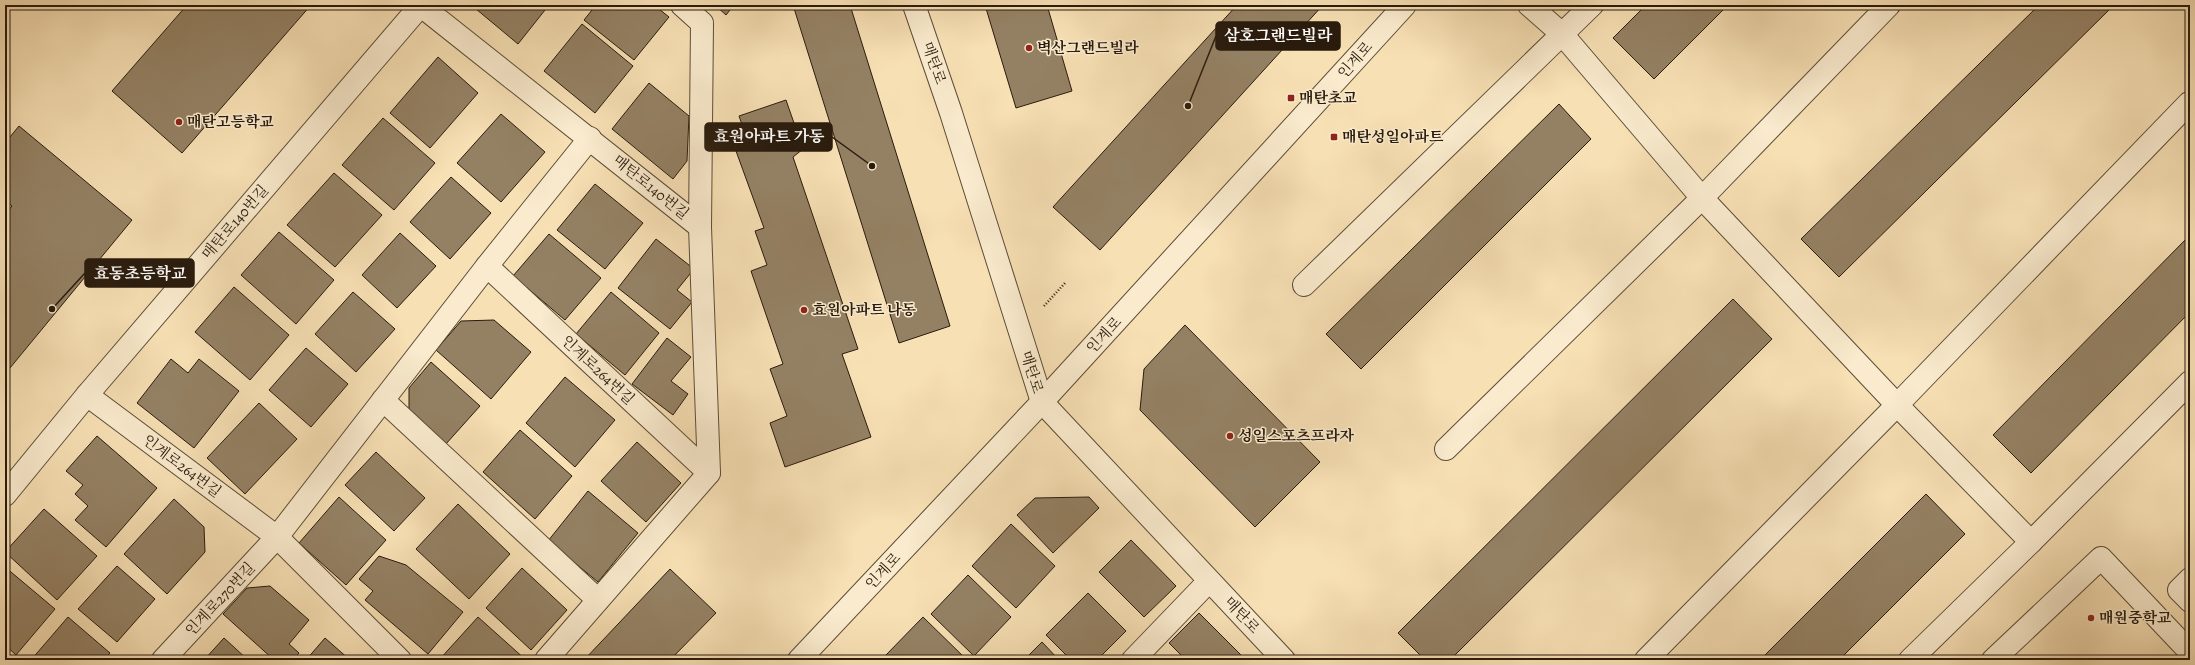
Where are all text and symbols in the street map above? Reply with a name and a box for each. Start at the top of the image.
callout: 삼호그랜드빌라 [1216,22,1340,50]
text: 삼호그랜드빌라 [1224,25,1333,47]
street label: 인계로 [1333,37,1377,83]
place label: 벽산그랜드빌라 [1037,38,1139,58]
street label: 매탄로 [917,39,951,87]
marker: 벽산그랜드빌라 [1024,43,1034,53]
place label: 매탄초교 [1299,88,1357,108]
marker: 매탄초교 [1286,93,1296,103]
place label: 매탄고등학교 [187,112,274,132]
marker: 매탄고등학교 [174,117,184,127]
callout: 효원아파트 가동 [705,123,832,151]
text: 효원아파트 가동 [714,126,825,148]
place label: 매탄성일아파트 [1342,127,1444,147]
marker: 매탄성일아파트 [1329,132,1339,142]
street label: 매탄로140번길 [609,150,693,224]
street label: 매탄로140번길 [197,181,273,263]
callout: 효동초등학교 [85,259,194,287]
text: 효동초등학교 [94,263,187,285]
place label: 효원아파트 나동 [812,300,917,320]
marker: 효원아파트 나동 [799,305,809,315]
street label: 인계로 [1082,312,1126,358]
street label: 인계로264번길 [557,331,639,409]
street label: 매탄로 [1016,348,1048,396]
place label: 성일스포츠프라자 [1238,426,1354,446]
street label: 인계로264번길 [139,430,225,502]
marker: 성일스포츠프라자 [1225,431,1235,441]
street label: 인계로 [861,548,905,594]
street label: 인계로270번길 [181,558,259,640]
street label: 매탄로 [1220,592,1264,638]
place label: 매원중학교 [2099,608,2172,628]
marker: 매원중학교 [2086,613,2096,623]

